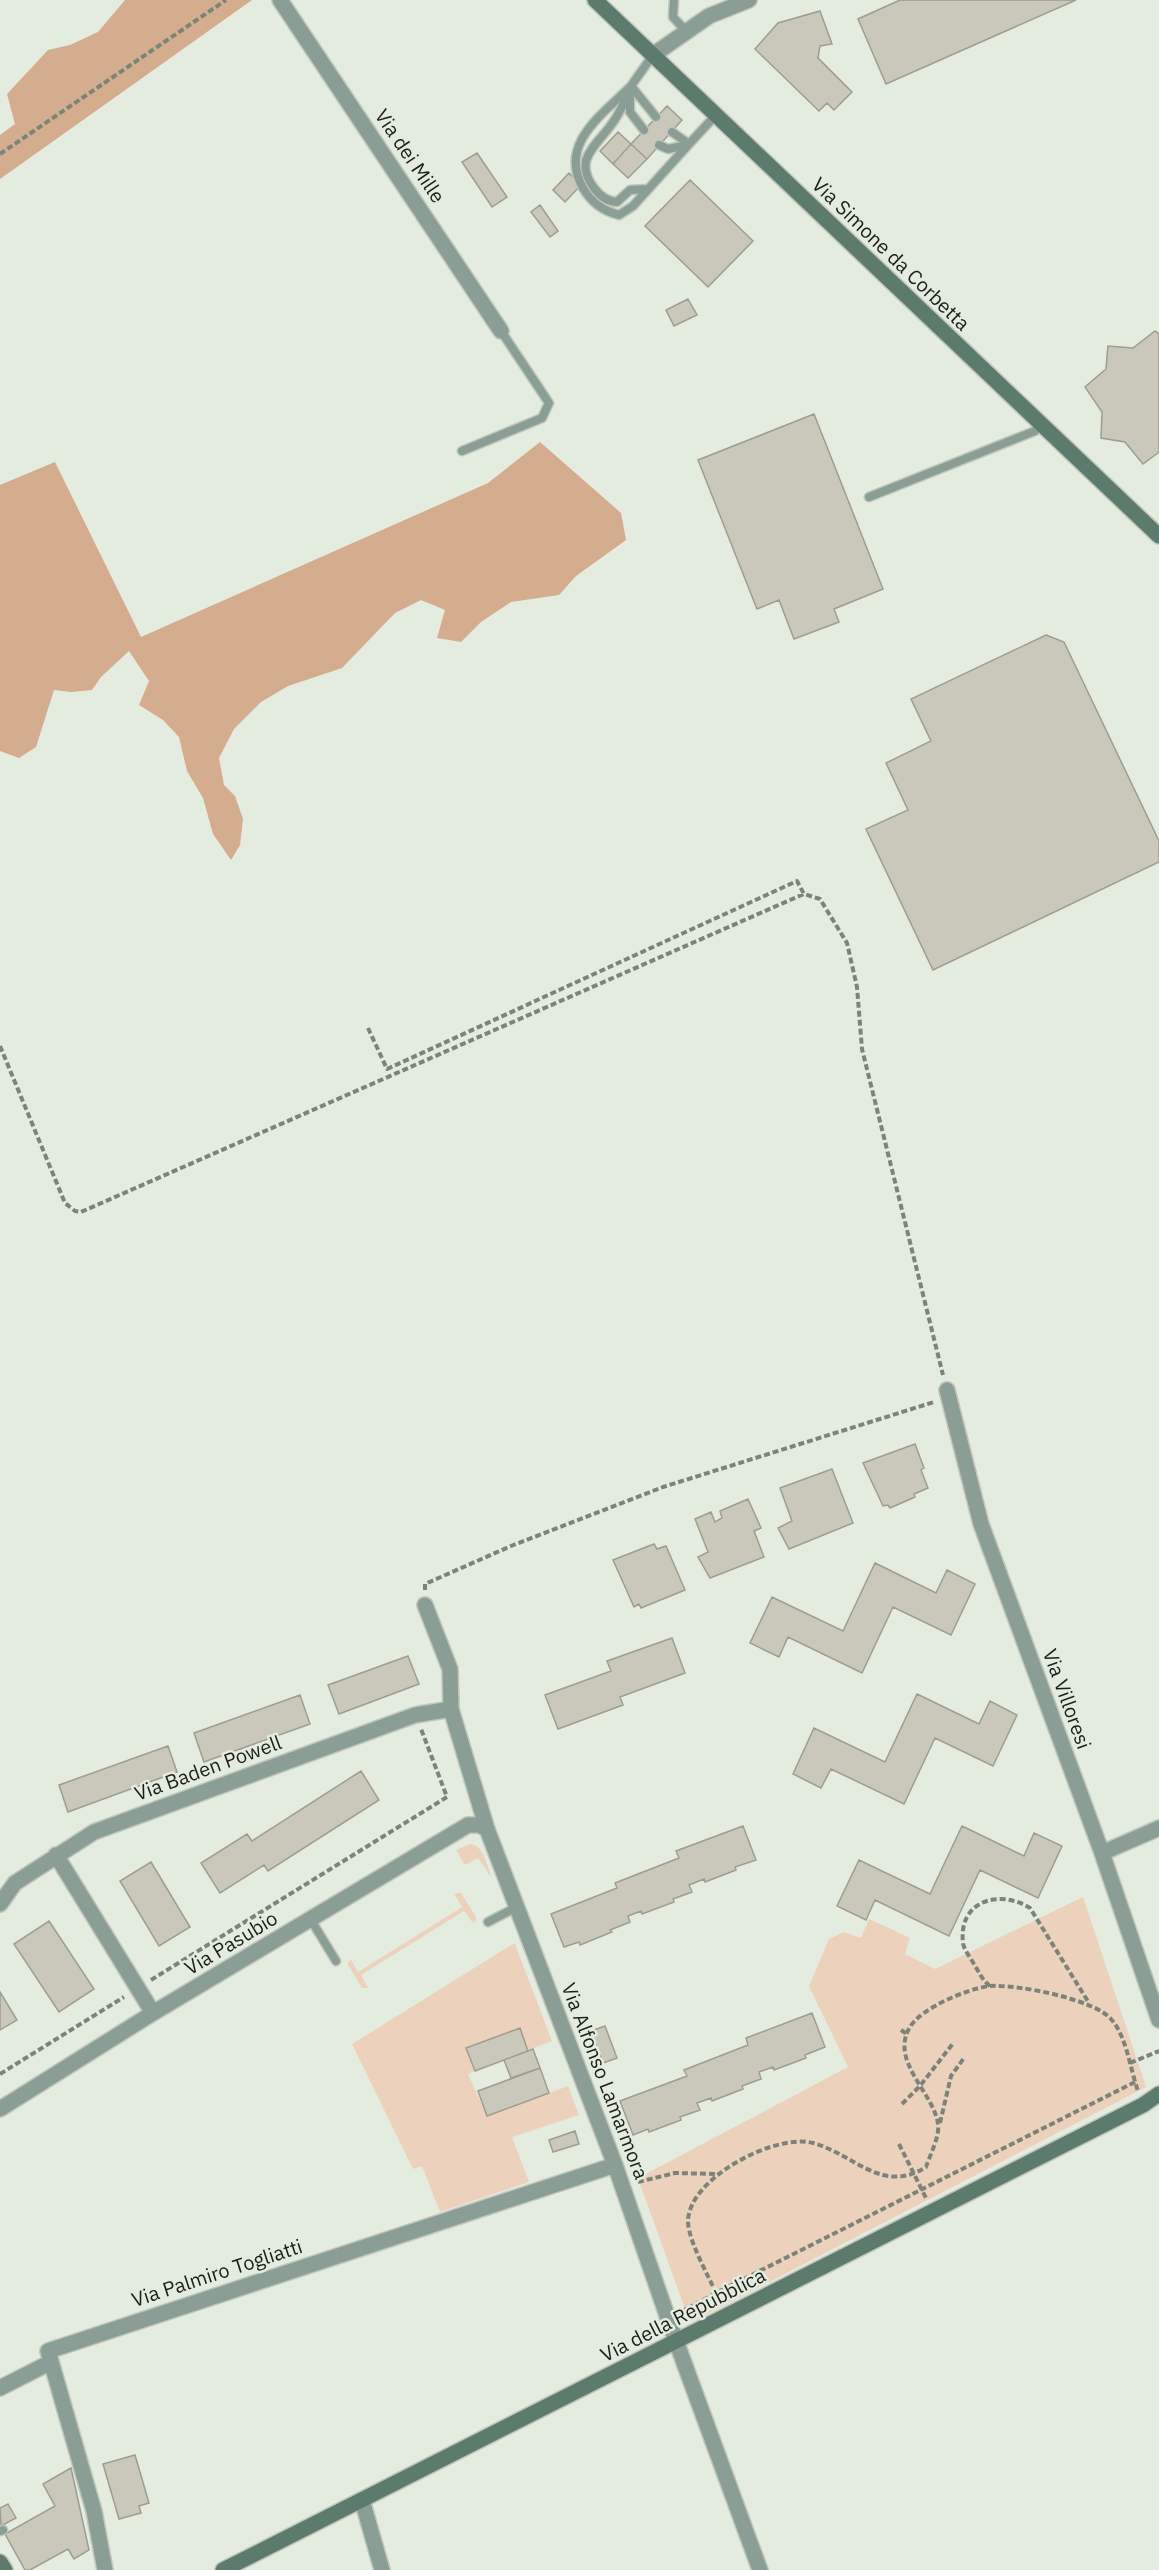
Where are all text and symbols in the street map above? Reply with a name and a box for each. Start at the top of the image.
street label: Via dei Mille [369,103,452,208]
street label: Via Simone da Corbetta [806,171,976,337]
street label: Via Villoresi [1037,1645,1098,1753]
street label: Via Baden Powell [130,1728,285,1807]
street label: Via Pasubio [179,1904,282,1981]
street label: Via Alfonso Lamarmora [556,1979,655,2183]
street label: Via Palmiro Togliatti [128,2232,306,2313]
street label: Via della Repubblica [595,2261,770,2368]

